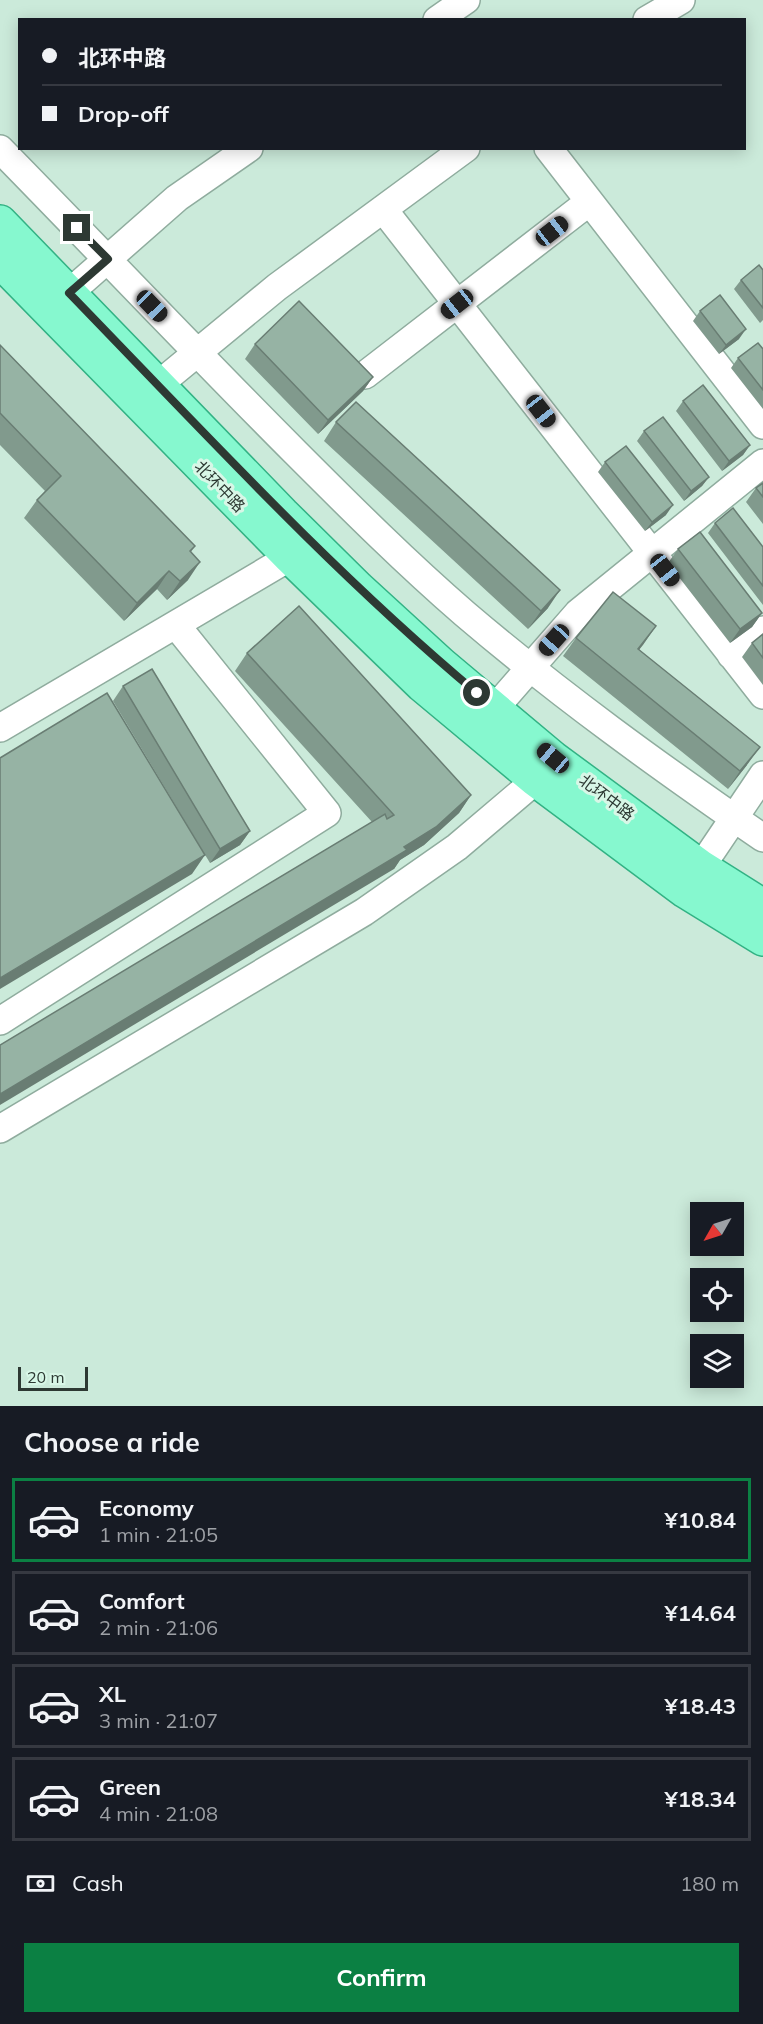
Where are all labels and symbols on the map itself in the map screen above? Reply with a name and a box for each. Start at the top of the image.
car [532,213,572,249]
route end [63,214,90,241]
car [437,286,477,322]
car [133,287,171,325]
car [523,391,559,431]
street label: 北环中路 [191,456,249,516]
car [647,550,683,590]
car [535,621,573,659]
route start [463,679,490,706]
car [533,740,573,776]
street label: 北环中路 [575,770,639,824]
north arrow [690,1202,744,1256]
scale bar [18,1364,88,1392]

